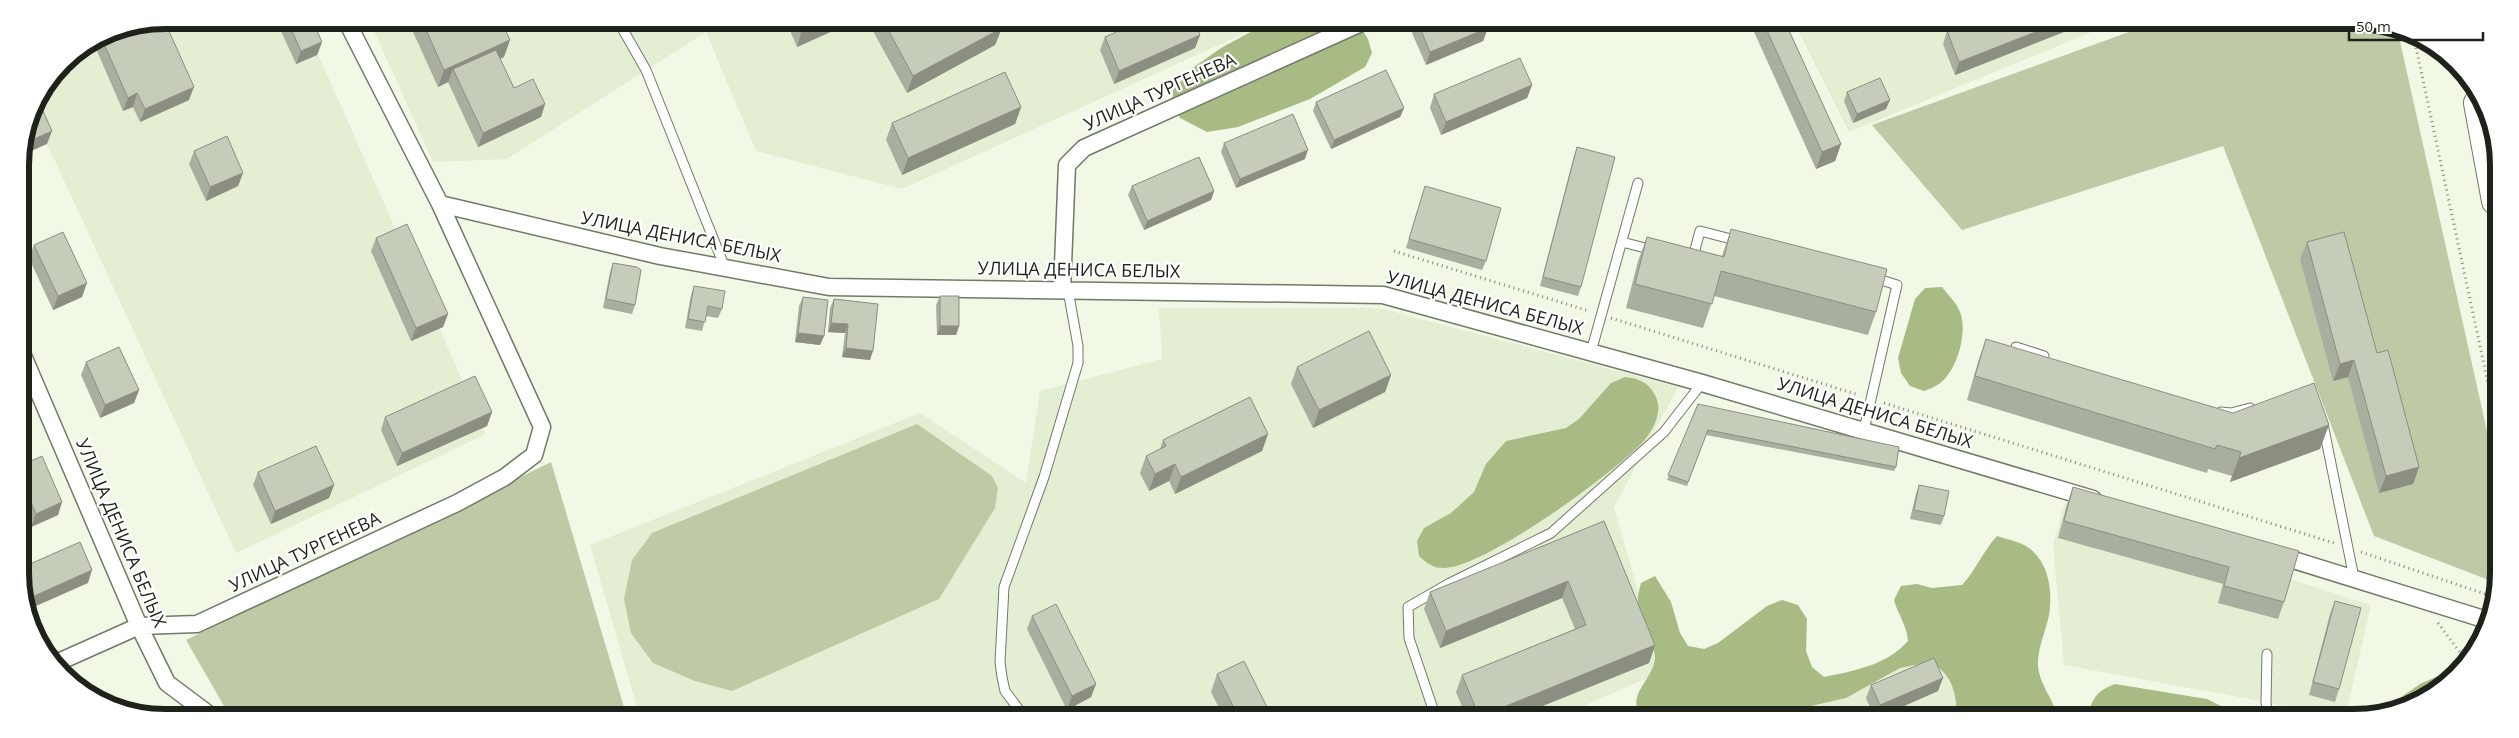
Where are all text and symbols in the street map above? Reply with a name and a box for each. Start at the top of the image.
scale bar [2349,10,2483,42]
text: 50 m [2356,16,2391,36]
street label: УЛИЦА ТУРГЕНЕВА [1080,46,1240,135]
street label: УЛИЦА ДЕНИСА БЕЛЫХ [579,205,784,267]
street label: УЛИЦА ДЕНИСА БЕЛЫХ [977,255,1181,283]
street label: УЛИЦА ДЕНИСА БЕЛЫХ [1384,264,1587,340]
street label: УЛИЦА ДЕНИСА БЕЛЫХ [1775,371,1976,453]
street label: УЛИЦА ДЕНИСА БЕЛЫХ [71,435,173,631]
street label: УЛИЦА ТУРГЕНЕВА [225,505,385,597]

